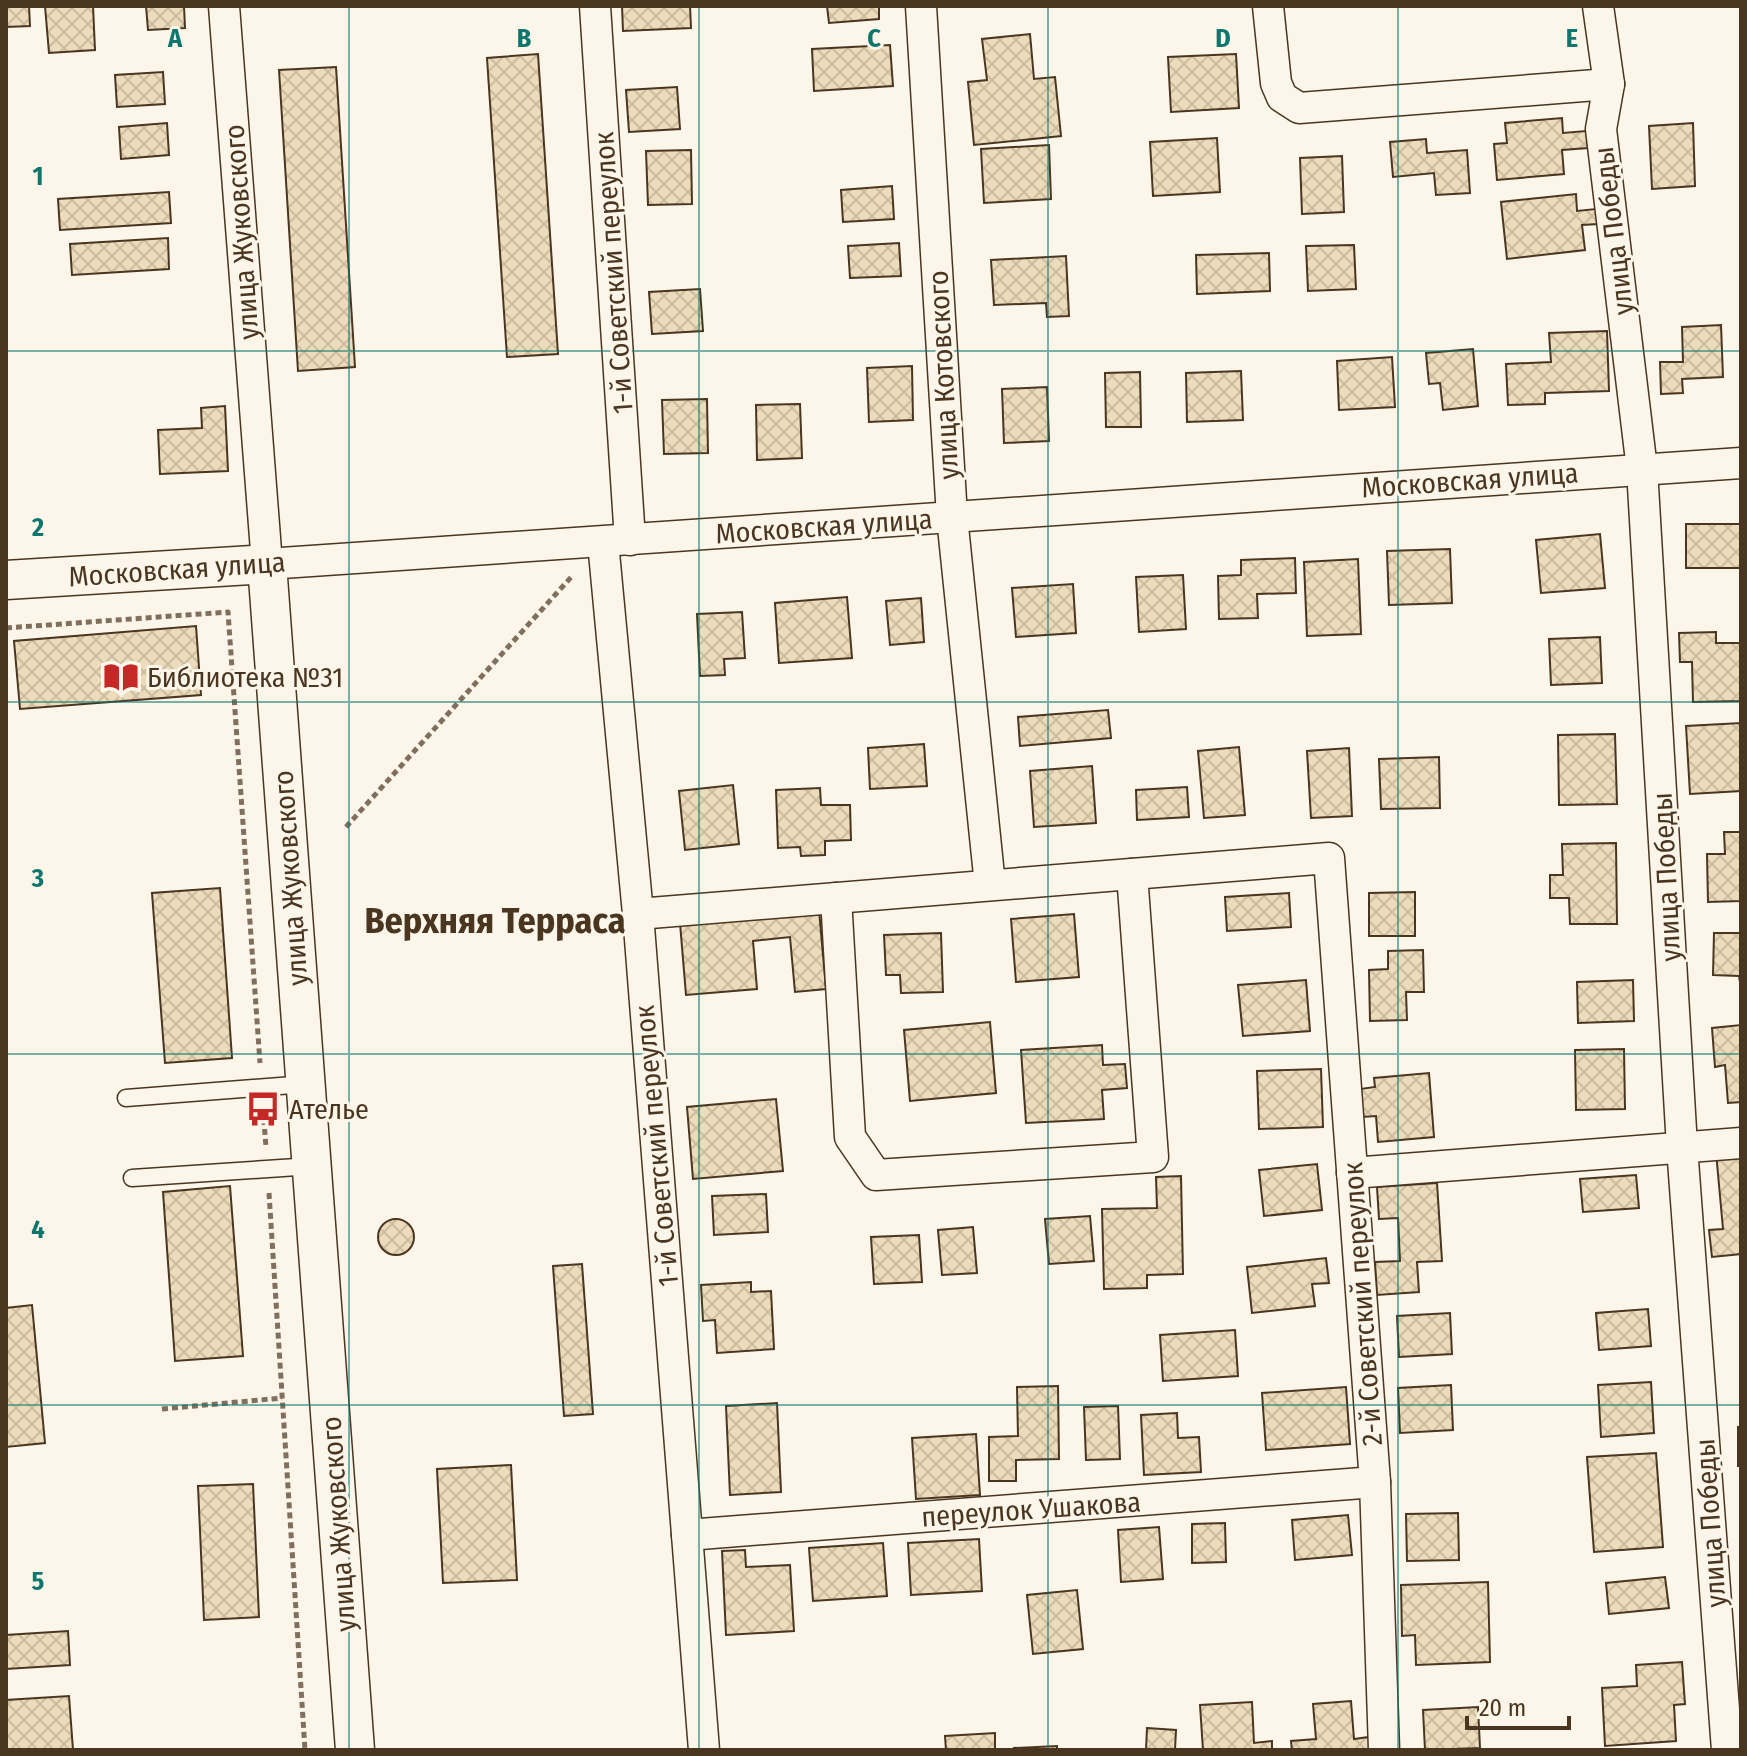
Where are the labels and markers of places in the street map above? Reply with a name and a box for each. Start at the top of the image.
library icon: Библиотека №31 [102,658,140,696]
place label: Библиотека №31 [147,661,343,694]
bus stop icon: Ателье [244,1090,282,1128]
place label: Ателье [289,1093,369,1126]

